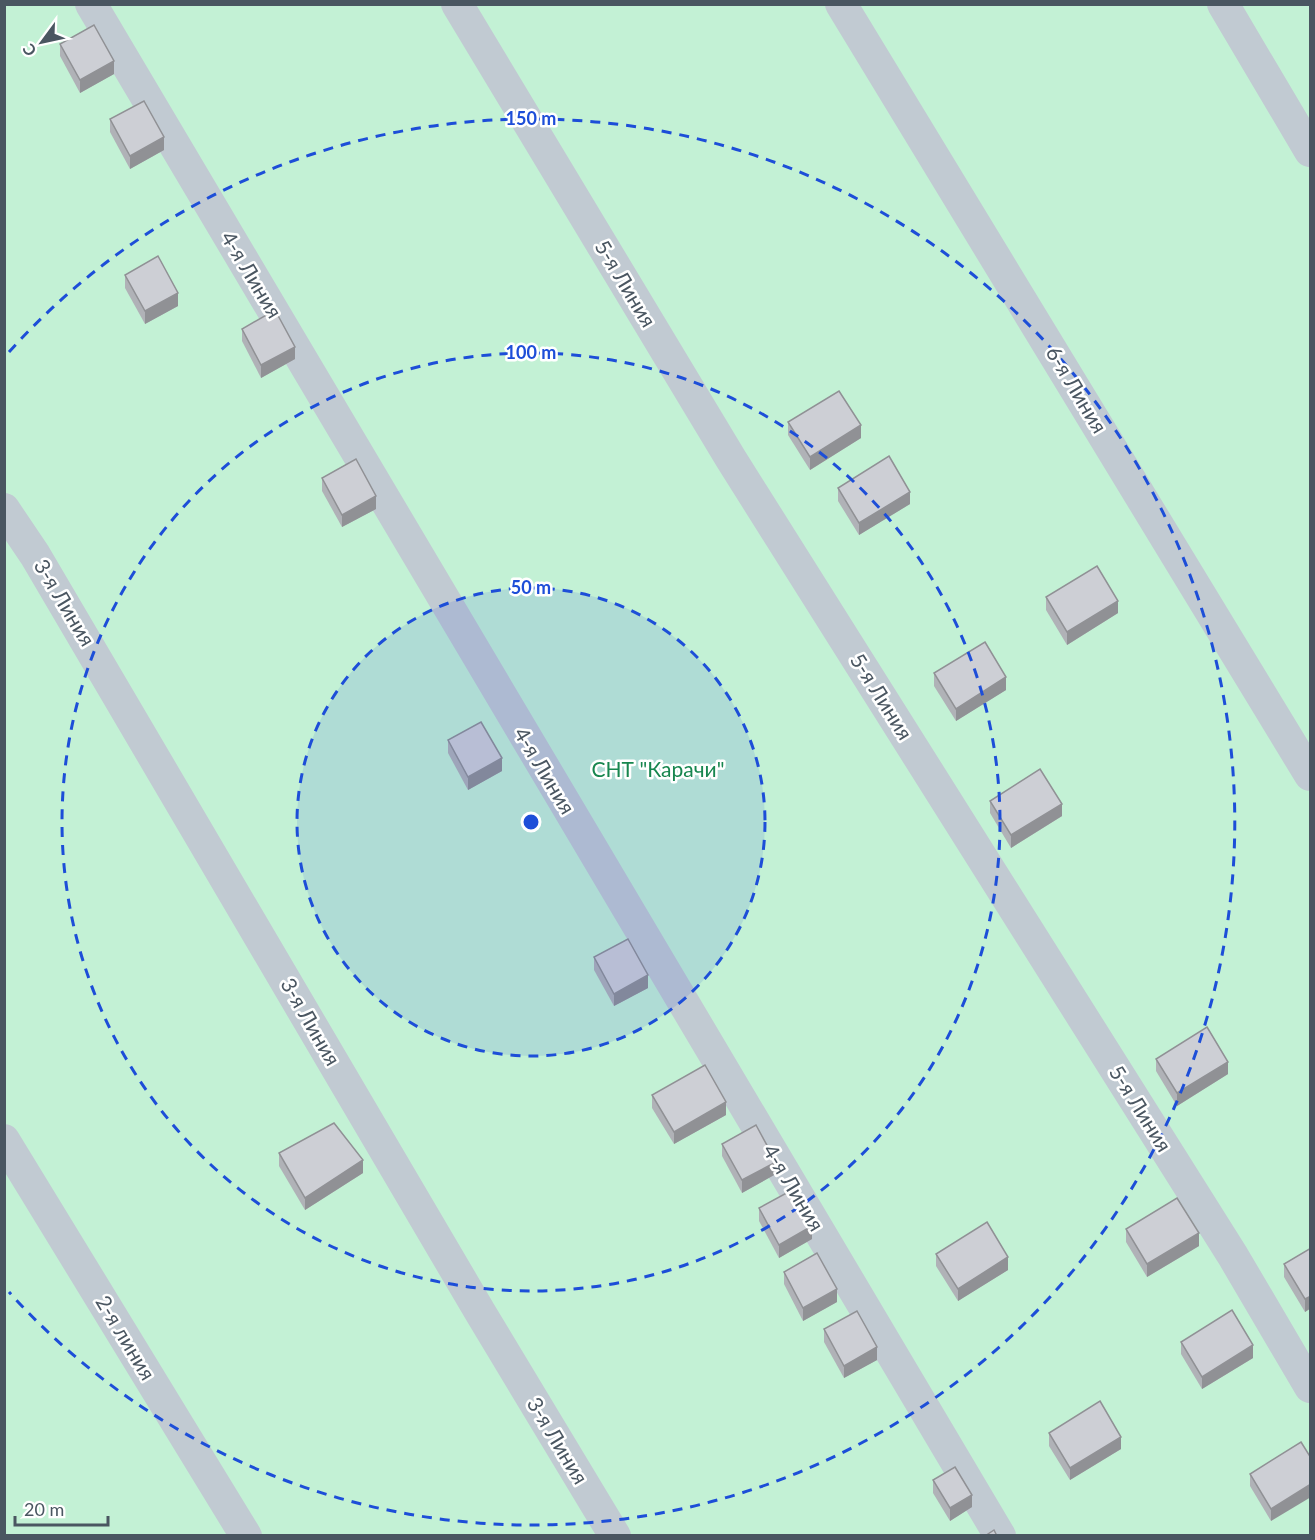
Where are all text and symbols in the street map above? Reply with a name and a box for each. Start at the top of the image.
north arrow [12,12,72,72]
text: С [18,40,40,60]
text: 150 m [506,107,556,129]
street label: 4-я Линия [217,226,288,322]
street label: 5-я Линия [591,235,662,331]
text: 100 m [506,341,556,363]
street label: 6-я Линия [1042,341,1113,437]
street label: 3-я Линия [30,554,101,650]
text: 50 m [511,576,551,598]
street label: 5-я Линия [846,648,919,744]
street label: 4-я Линия [510,722,581,818]
park label: СНТ "Карачи" [592,756,724,781]
centre of rings [521,812,541,832]
street label: 3-я Линия [276,973,346,1070]
street label: 5-я Линия [1105,1060,1178,1156]
street label: 4-я Линия [759,1139,830,1235]
street label: 2-я линия [91,1290,161,1384]
street label: 3-я Линия [523,1392,594,1488]
scale bar [15,1489,108,1527]
text: 20 m [24,1498,64,1520]

